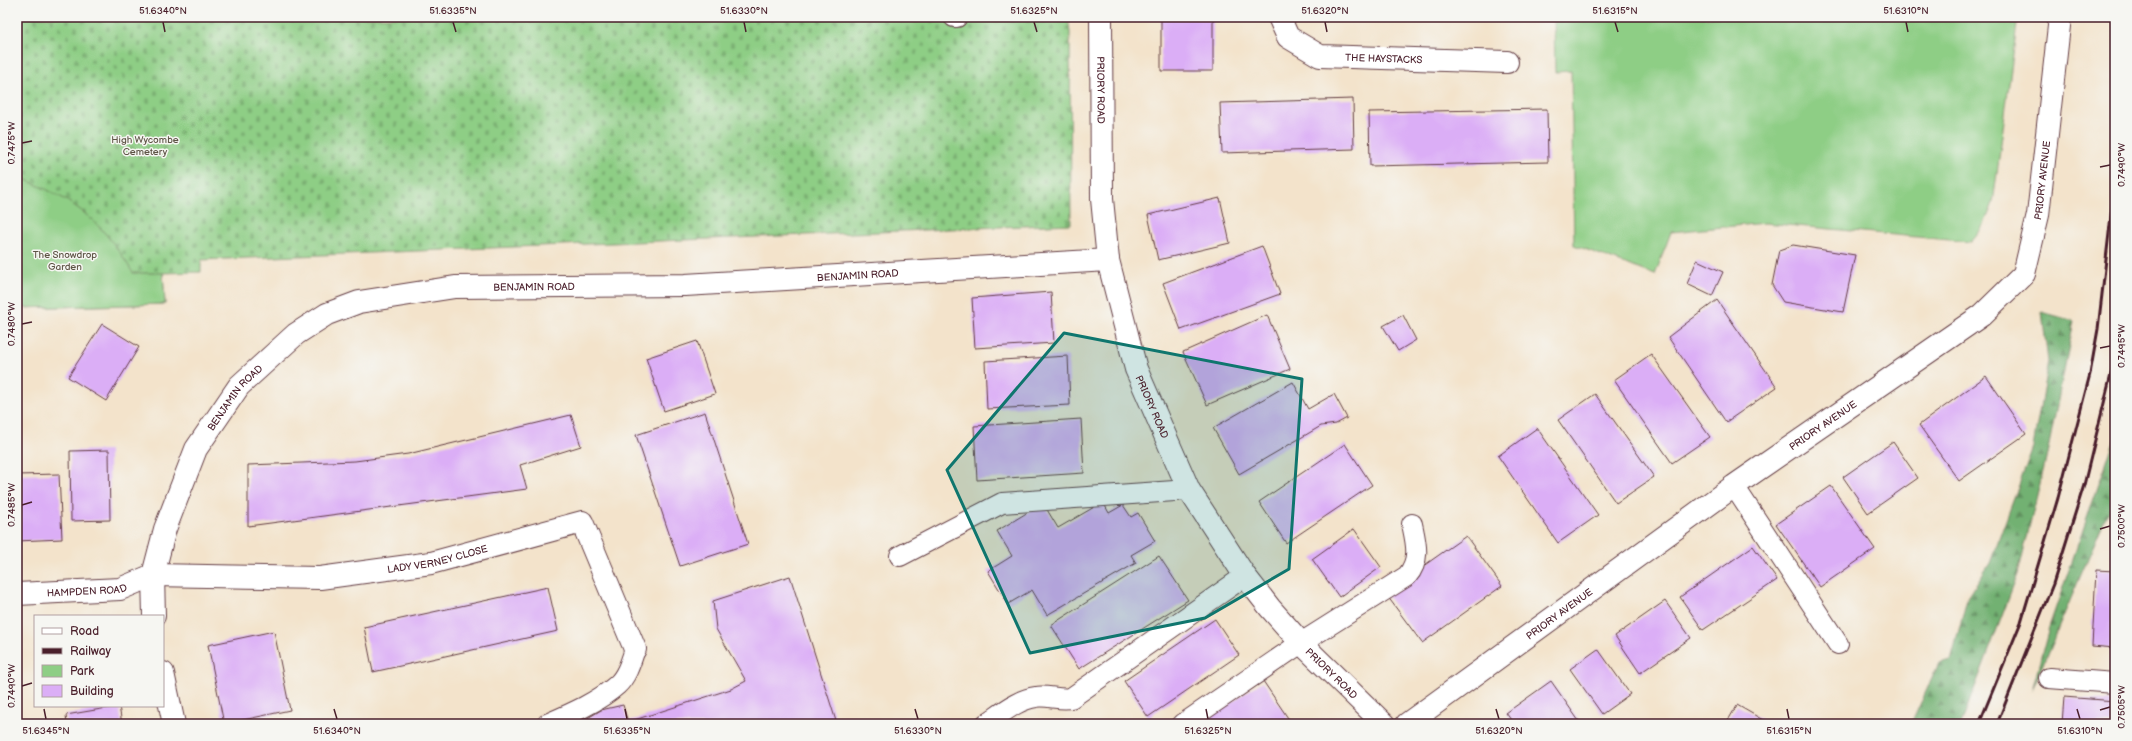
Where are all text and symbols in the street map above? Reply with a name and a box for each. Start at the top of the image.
text: 51.6340°N [139,5,187,17]
text: 51.6335°N [429,5,477,17]
text: 51.6330°N [720,5,768,17]
text: 51.6325°N [1010,5,1058,17]
text: 51.6320°N [1301,5,1349,17]
text: 51.6315°N [1592,5,1638,17]
text: 51.6310°N [1883,5,1929,17]
street label: THE HAYSTACKS [1345,52,1423,66]
street label: PRIORY ROAD [1094,56,1107,124]
text: 0.7475°W [6,121,18,165]
park label: High Wycombe Cemetery [111,134,179,158]
street label: PRIORY AVENUE [2032,140,2053,221]
text: 0.7490°W [2116,143,2128,187]
park label: The Snowdrop Garden [33,249,97,273]
street label: BENJAMIN ROAD [817,267,899,284]
street label: BENJAMIN ROAD [493,281,575,294]
text: 0.7480°W [6,302,18,346]
text: 0.7495°W [2116,324,2128,368]
street label: BENJAMIN ROAD [205,363,265,433]
street label: PRIORY ROAD [1133,374,1171,441]
street label: PRIORY AVENUE [1787,398,1860,453]
text: 0.7485°W [6,483,18,527]
text: 0.7500°W [2116,504,2128,548]
street label: LADY VERNEY CLOSE [387,543,489,576]
street label: HAMPDEN ROAD [47,582,129,600]
street label: PRIORY AVENUE [1524,586,1596,642]
legend [34,615,164,707]
text: Road [70,624,99,639]
text: Railway [70,644,112,659]
street label: PRIORY ROAD [1303,646,1360,702]
text: 0.7490°W [6,664,18,708]
text: Park [70,664,94,679]
text: Building [70,684,114,699]
text: 0.7505°W [2116,685,2128,729]
text: 51.6345°N [22,725,70,737]
text: 51.6340°N [313,725,361,737]
text: 51.6335°N [603,725,651,737]
text: 51.6330°N [894,725,942,737]
text: 51.6325°N [1184,725,1232,737]
text: 51.6320°N [1475,725,1523,737]
text: 51.6315°N [1766,725,1812,737]
text: 51.6310°N [2057,725,2103,737]

